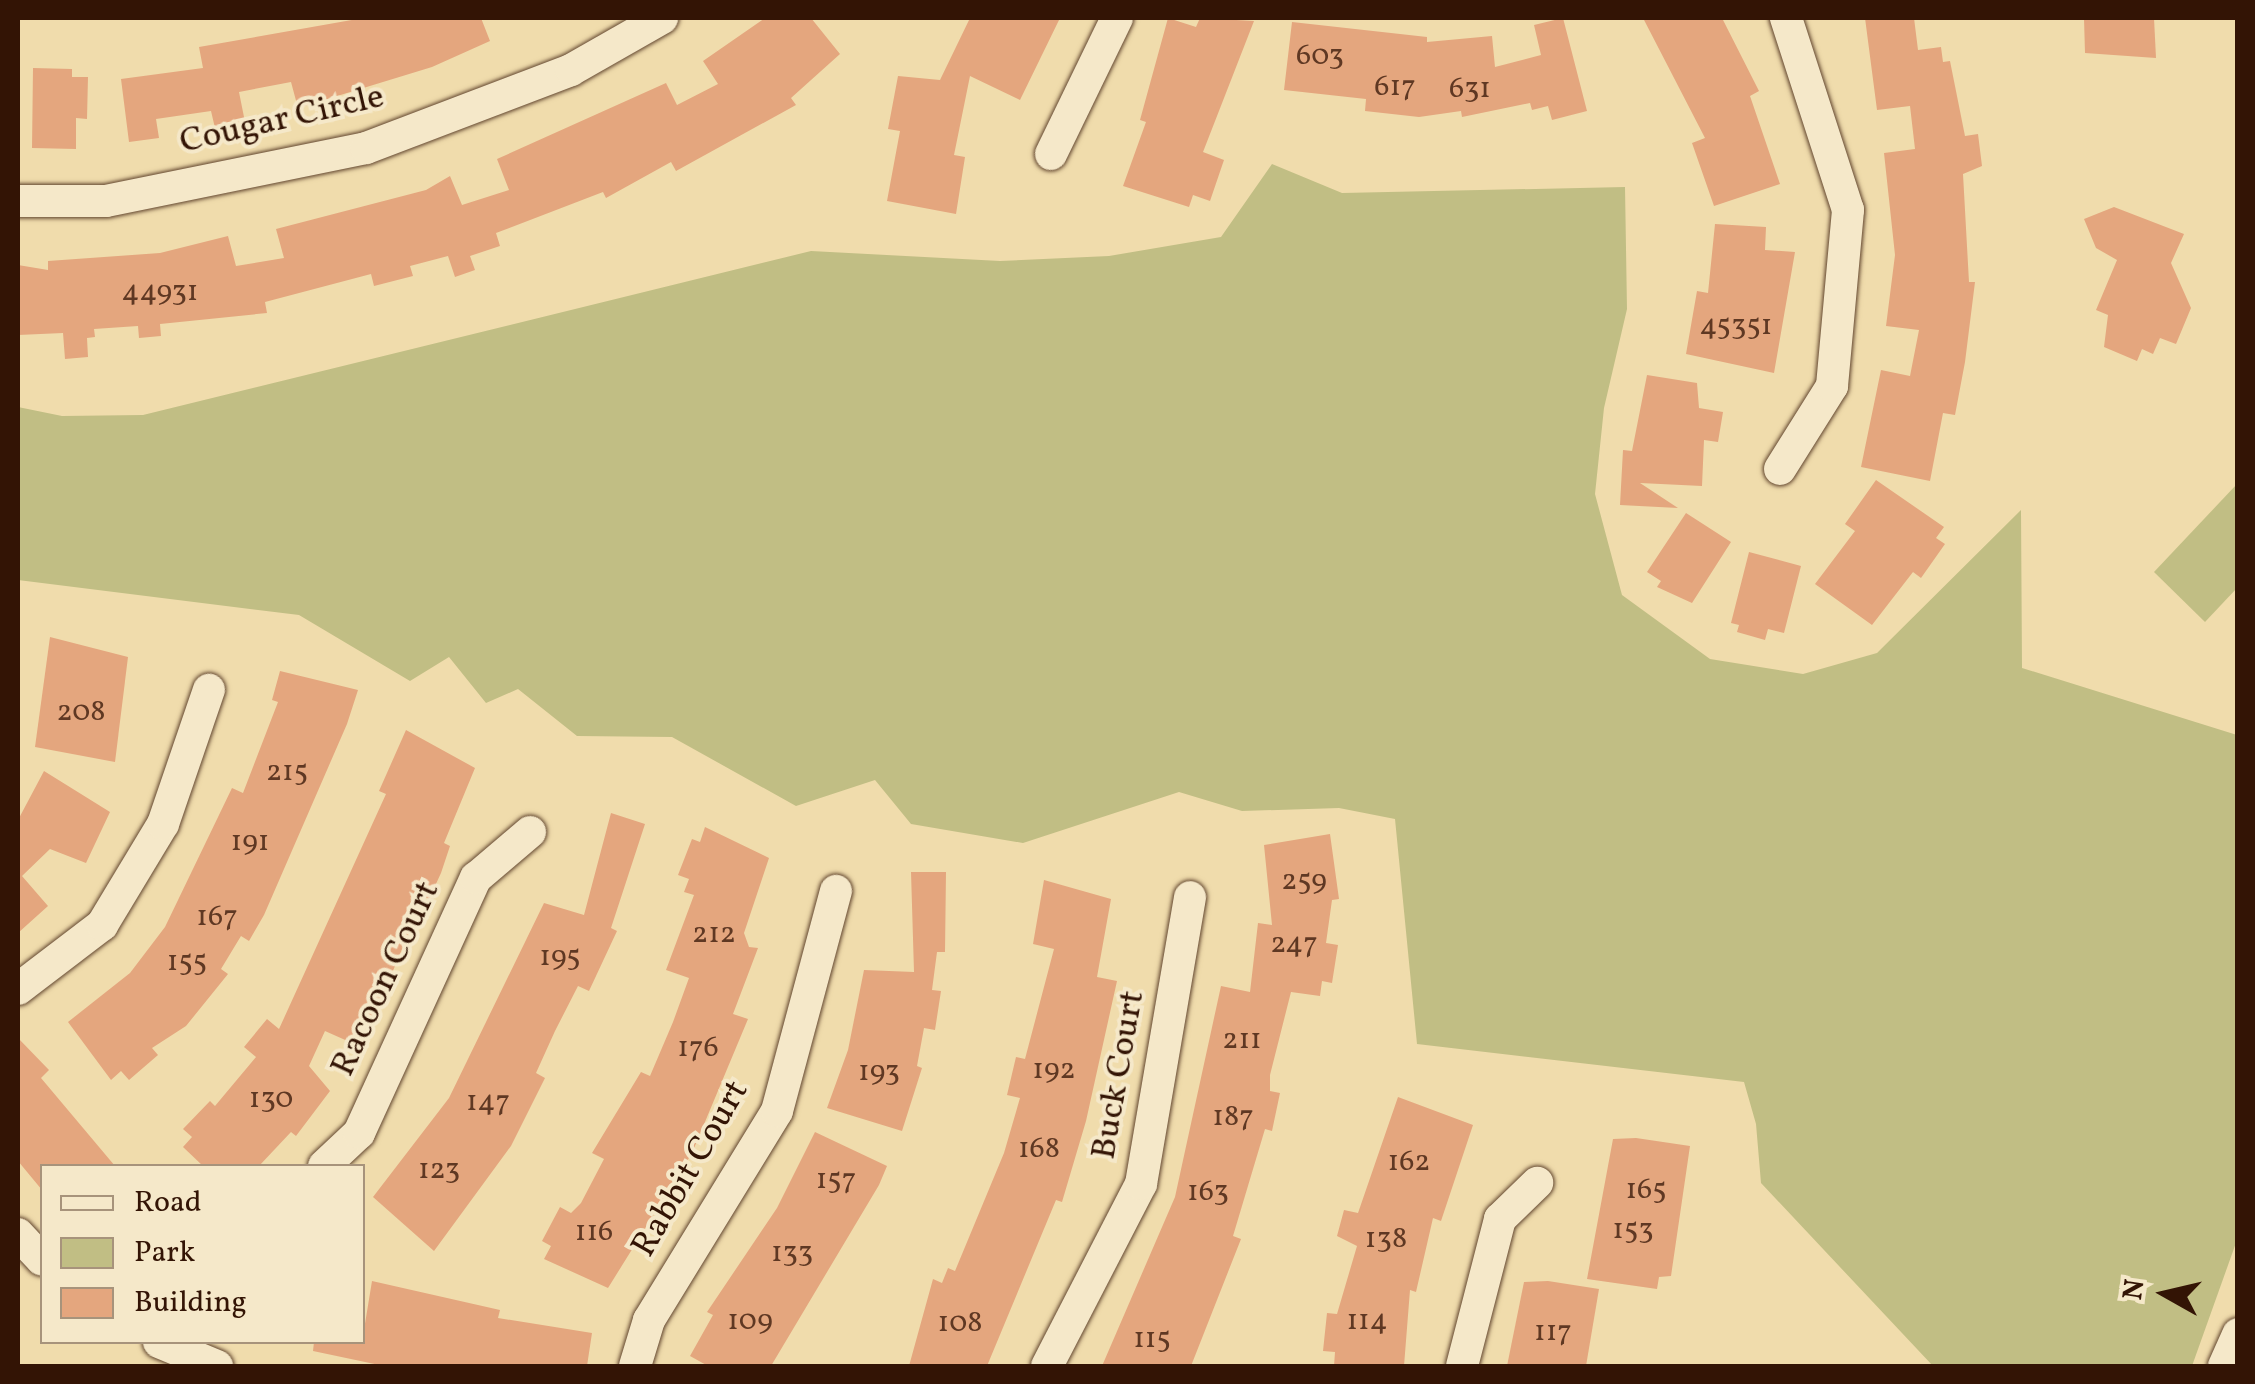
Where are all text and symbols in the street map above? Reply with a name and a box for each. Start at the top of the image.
house number: 603 [1296,38,1344,74]
house number: 617 [1374,69,1416,105]
house number: 631 [1449,71,1491,107]
street label: Cougar Circle [176,76,388,164]
house number: 44931 [122,274,198,310]
house number: 45351 [1700,308,1772,344]
house number: 208 [56,694,106,730]
house number: 215 [266,754,308,790]
house number: 191 [231,824,269,860]
house number: 259 [1281,863,1327,899]
street label: Racoon Court [323,875,449,1083]
house number: 167 [196,899,238,935]
house number: 212 [692,916,736,952]
house number: 247 [1270,926,1318,962]
house number: 195 [539,939,581,975]
house number: 155 [167,944,207,980]
street label: Buck Court [1084,987,1154,1163]
house number: 211 [1222,1022,1262,1058]
house number: 176 [677,1030,719,1066]
house number: 192 [1032,1052,1076,1088]
house number: 193 [858,1054,900,1090]
street label: Rabbit Court [623,1073,759,1265]
house number: 130 [249,1081,293,1117]
house number: 147 [466,1084,510,1120]
house number: 187 [1212,1099,1254,1135]
house number: 168 [1018,1131,1060,1167]
house number: 162 [1388,1144,1430,1180]
house number: 123 [418,1152,460,1188]
house number: 157 [816,1162,856,1198]
legend [40,1164,365,1344]
house number: 165 [1625,1172,1667,1208]
house number: 163 [1187,1174,1229,1210]
text: Road [134,1182,202,1224]
house number: 153 [1612,1212,1654,1248]
house number: 116 [575,1214,613,1250]
house number: 138 [1365,1221,1407,1257]
text: Park [134,1232,195,1274]
house number: 133 [771,1235,813,1271]
north arrow [2115,1244,2215,1344]
text: N [2114,1277,2156,1303]
text: Building [134,1282,247,1324]
house number: 109 [727,1303,773,1339]
house number: 114 [1346,1303,1388,1339]
house number: 108 [938,1305,982,1341]
house number: 117 [1534,1314,1572,1350]
house number: 115 [1133,1321,1171,1357]

